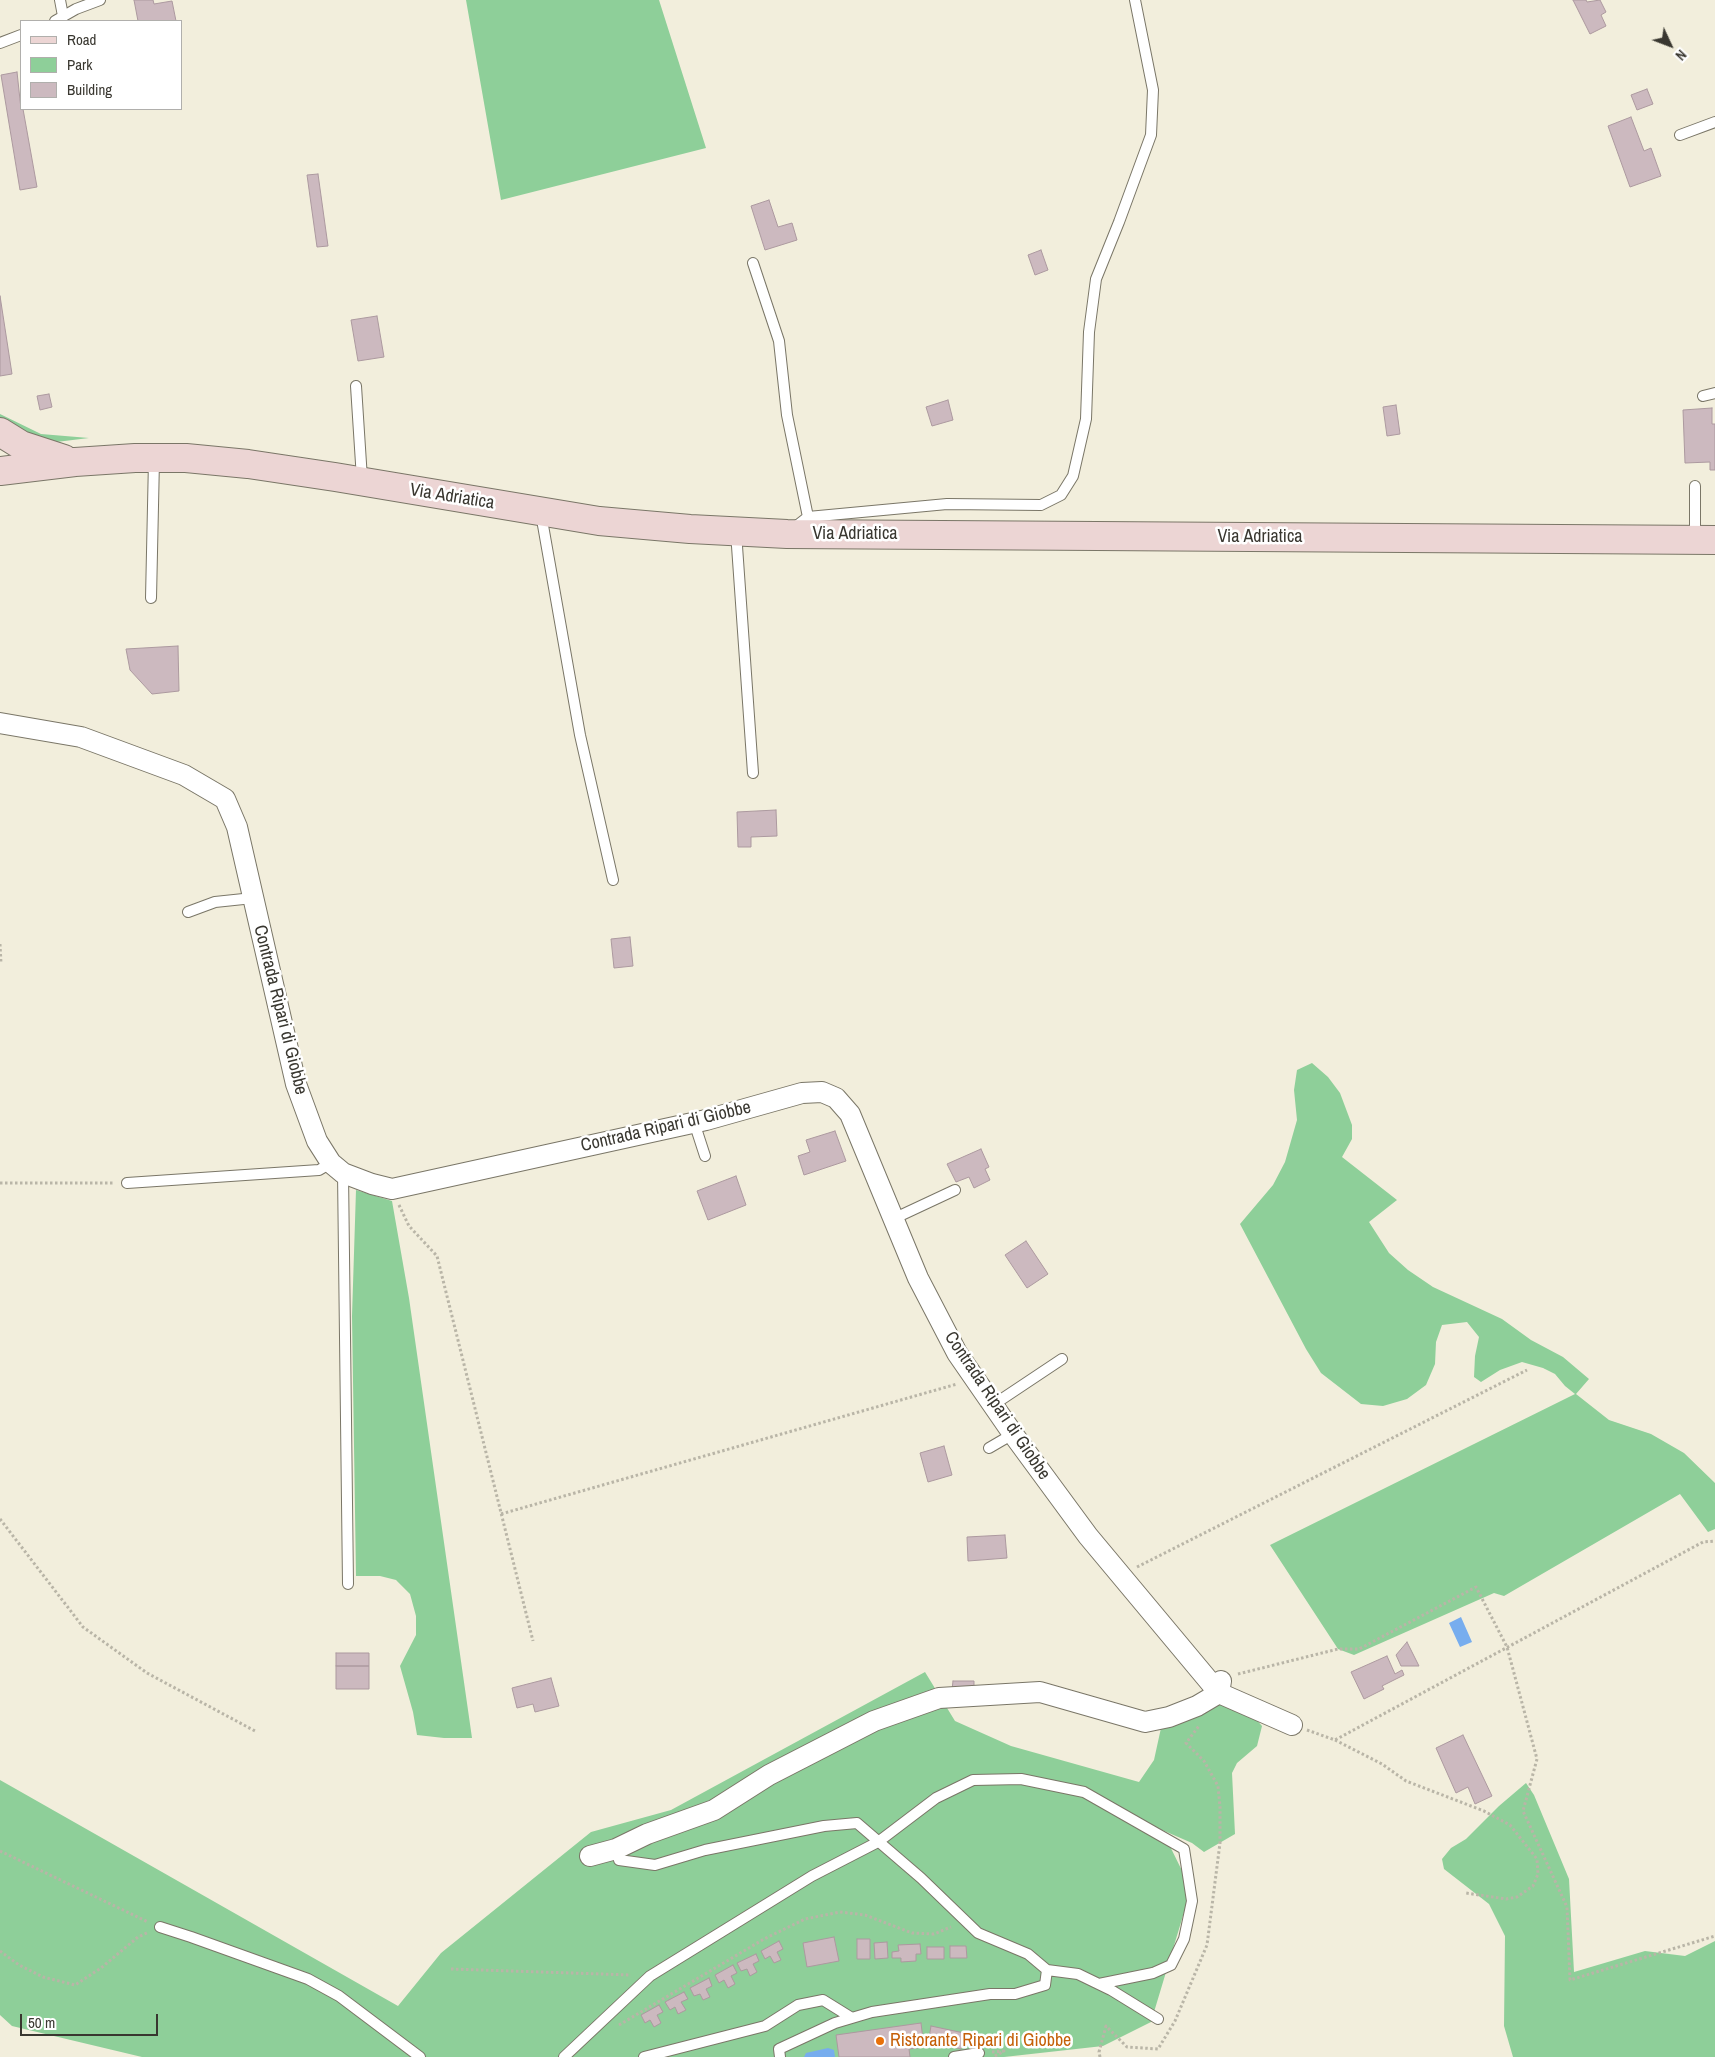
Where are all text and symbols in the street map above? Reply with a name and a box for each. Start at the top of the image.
legend [20,20,182,110]
north arrow [1645,20,1695,70]
text: Road [67,29,96,50]
text: N [1672,46,1690,64]
text: Park [67,54,92,75]
text: Building [67,79,112,100]
street label: Via Adriatica [408,480,496,514]
street label: Via Adriatica [812,523,898,545]
street label: Via Adriatica [1217,526,1303,548]
street label: Contrada Ripari di Giobbe [248,923,312,1097]
street label: Contrada Ripari di Giobbe [579,1097,753,1157]
street label: Contrada Ripari di Giobbe [939,1328,1055,1484]
scale bar [22,2004,160,2036]
text: 50 m [28,2012,55,2033]
place label: Ristorante Ripari di Giobbe [890,2030,1071,2052]
marker: Ristorante Ripari di Giobbe [874,2035,886,2047]

